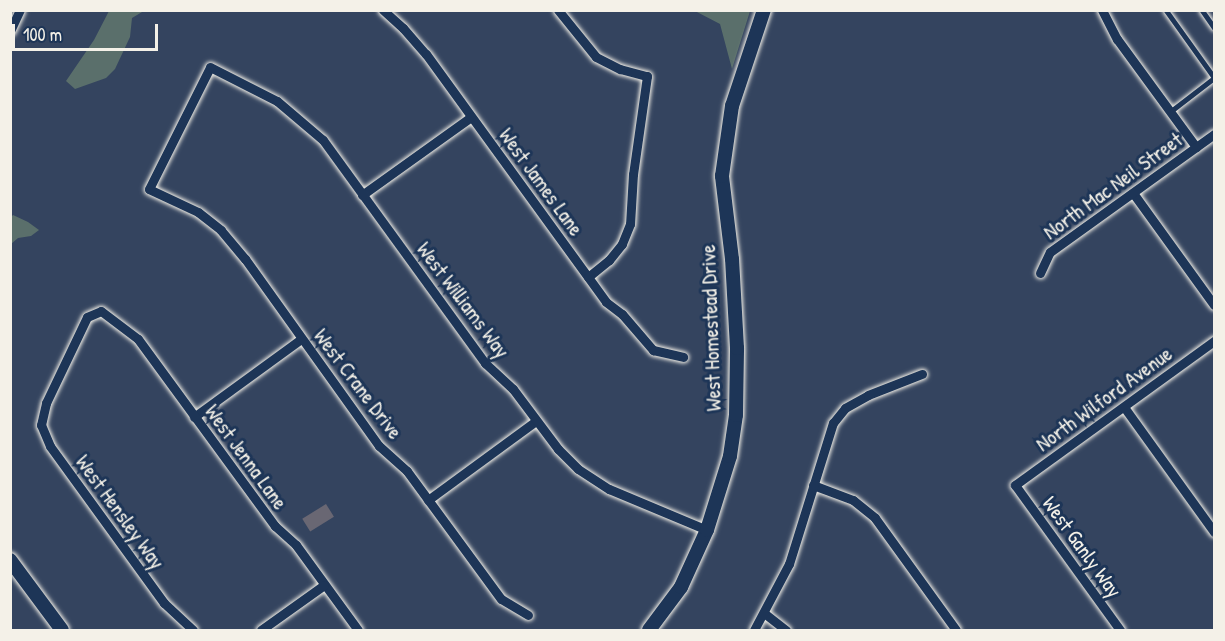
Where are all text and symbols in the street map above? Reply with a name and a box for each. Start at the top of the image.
scale bar [15,12,160,50]
text: 100 m [23,22,62,47]
street label: West James Lane [494,123,588,241]
street label: North Mac Neil Street [1039,127,1187,245]
street label: West Williams Way [411,237,515,363]
street label: West Homestead Drive [695,244,727,412]
street label: West Crane Drive [308,324,408,444]
street label: North Wilford Avenue [1031,341,1177,457]
street label: West Jenna Lane [200,400,292,514]
street label: West Hensley Way [70,450,170,574]
street label: West Ganly Way [1037,492,1127,602]

